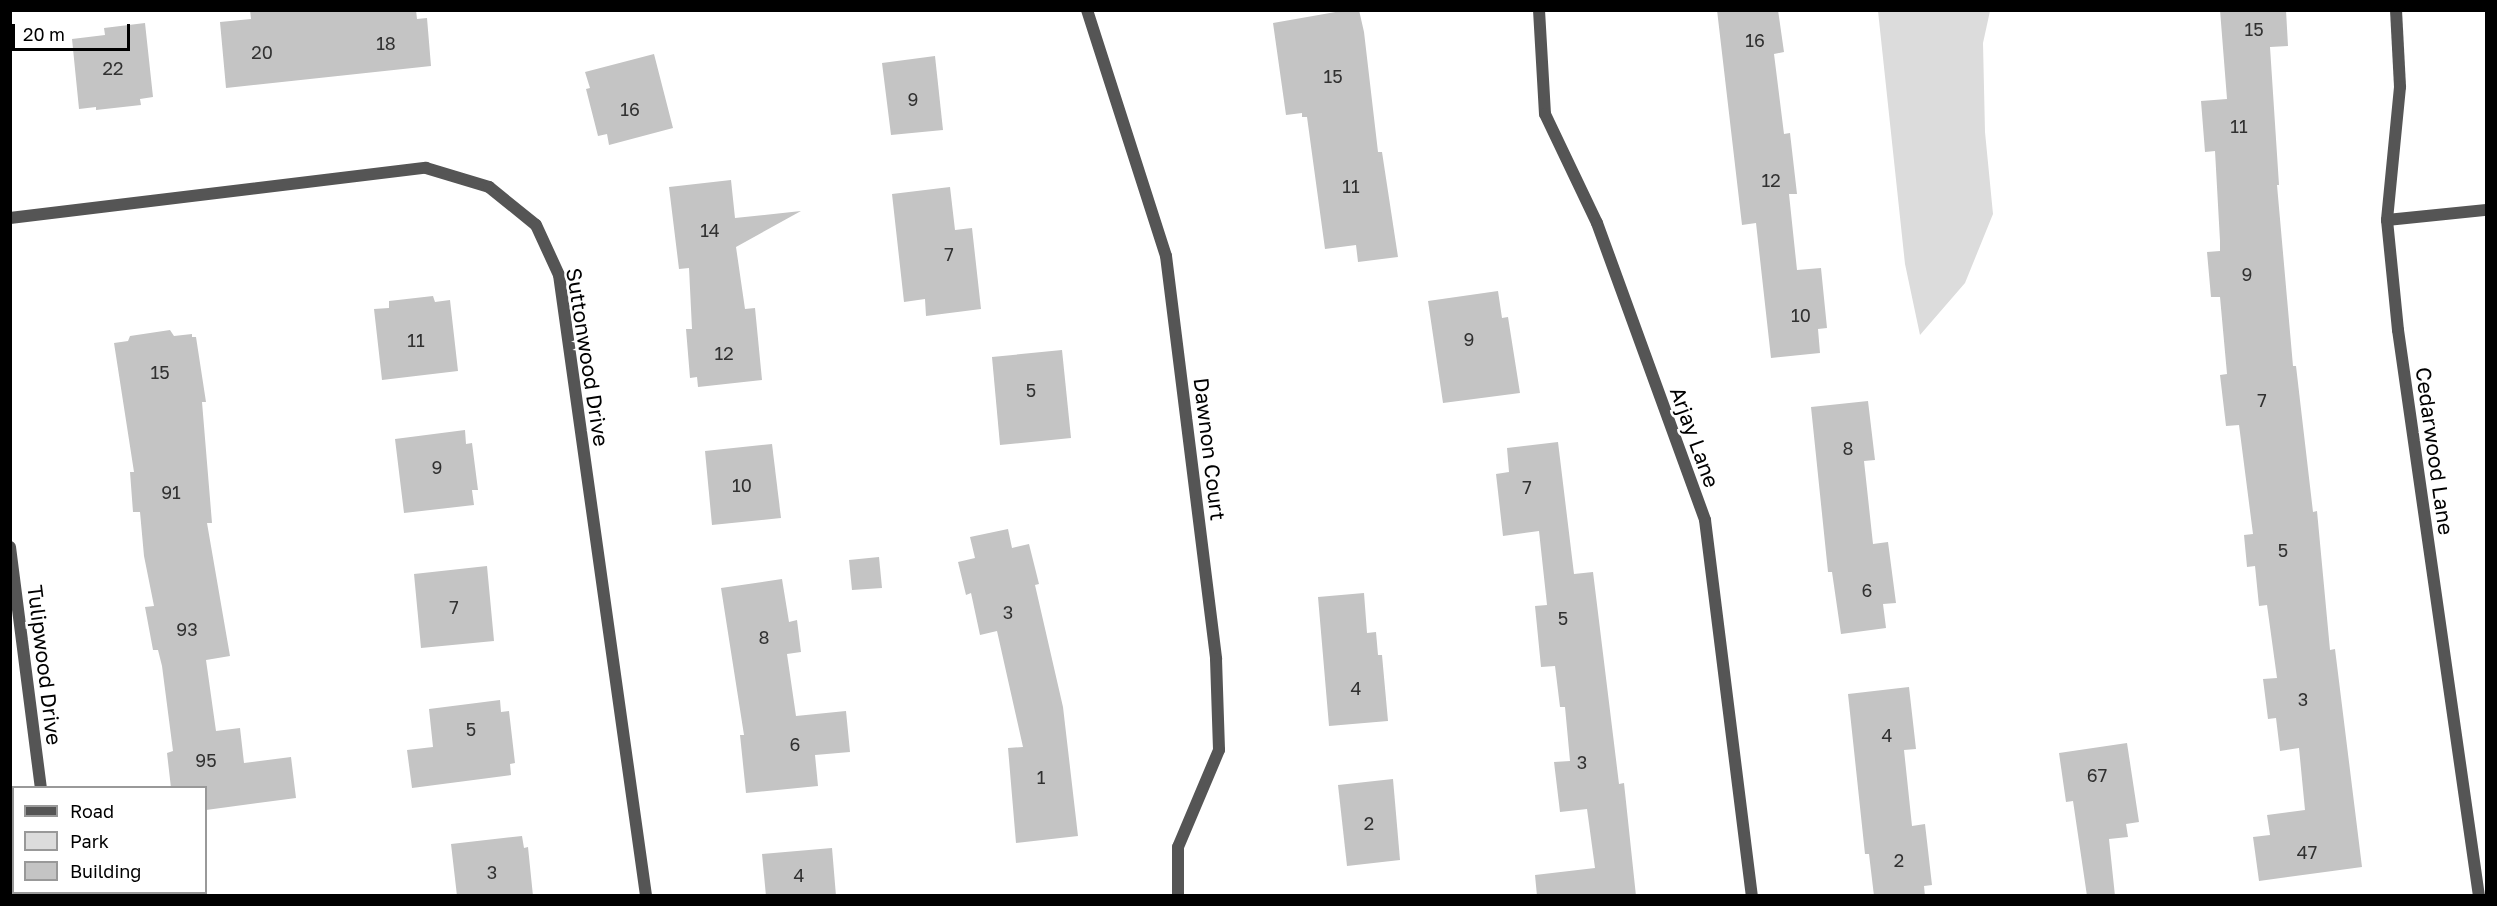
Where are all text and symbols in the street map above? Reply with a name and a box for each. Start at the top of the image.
scale bar [15,12,134,50]
house number: 15 [2244,18,2264,40]
text: 20 m [23,23,65,45]
house number: 16 [1745,29,1765,51]
house number: 18 [376,32,396,54]
house number: 20 [251,41,273,63]
house number: 22 [103,57,123,79]
house number: 15 [1323,65,1343,87]
house number: 9 [908,88,918,110]
house number: 16 [620,98,640,120]
house number: 11 [2230,115,2248,137]
house number: 12 [1761,169,1781,191]
house number: 11 [1342,175,1360,197]
house number: 14 [700,219,720,241]
house number: 7 [944,243,954,265]
house number: 9 [2242,263,2252,285]
street label: Suttonwood Drive [561,266,615,448]
house number: 10 [1791,304,1811,326]
house number: 9 [1464,328,1474,350]
house number: 11 [407,329,425,351]
house number: 12 [714,342,734,364]
house number: 15 [150,361,170,383]
street label: Cedarwood Lane [2411,365,2459,537]
street label: Dawnon Court [1189,376,1231,522]
house number: 5 [1026,379,1036,401]
street label: Arjay Lane [1665,383,1725,491]
house number: 7 [2257,389,2267,411]
house number: 8 [1843,437,1853,459]
house number: 9 [432,456,442,478]
house number: 10 [732,474,752,496]
house number: 7 [1522,476,1532,498]
house number: 91 [161,481,181,503]
house number: 5 [2278,539,2288,561]
house number: 6 [1862,579,1872,601]
street label: Tulipwood Drive [23,584,67,746]
house number: 7 [449,596,459,618]
house number: 3 [1003,601,1013,623]
house number: 5 [1558,607,1568,629]
house number: 93 [176,618,198,640]
house number: 8 [759,626,769,648]
house number: 4 [1351,677,1361,699]
house number: 3 [2298,688,2308,710]
house number: 5 [466,718,476,740]
house number: 4 [1882,724,1892,746]
house number: 6 [790,733,800,755]
house number: 95 [195,749,217,771]
house number: 3 [1577,751,1587,773]
house number: 67 [2087,764,2107,786]
house number: 1 [1037,766,1045,788]
legend [12,786,207,894]
text: Road [70,800,114,822]
house number: 2 [1364,812,1374,834]
text: Park [70,830,109,852]
house number: 47 [2297,841,2317,863]
house number: 2 [1894,849,1904,871]
text: Building [70,860,141,882]
house number: 3 [487,861,497,883]
house number: 4 [794,864,804,886]

